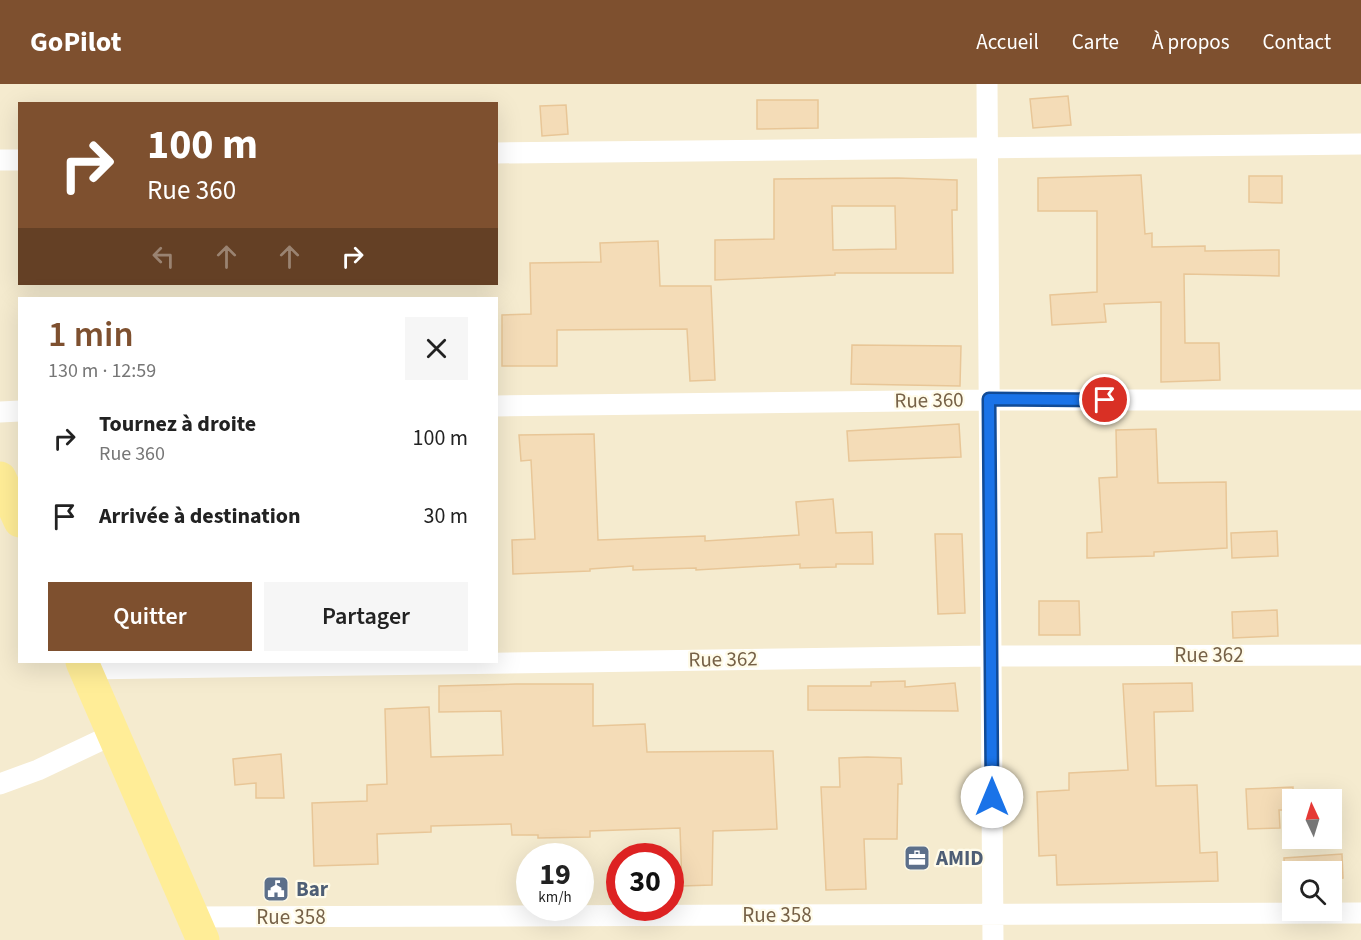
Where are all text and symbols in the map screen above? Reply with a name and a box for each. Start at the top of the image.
text: GoPilot [30,22,121,62]
text: Accueil [976,27,1039,57]
text: Carte [1072,27,1119,57]
text: À propos [1152,27,1229,57]
text: Contact [1262,27,1331,57]
text: 100 m [147,115,258,175]
icon: right [48,126,126,204]
text: Rue 360 [147,171,236,210]
icon: left [147,240,180,273]
icon: ahead [210,240,243,273]
icon: ahead [273,240,306,273]
icon: right [336,240,369,273]
text: 1 min [48,309,134,360]
button: close [405,317,468,380]
text: 130 m · 12:59 [48,357,156,385]
pin [1079,374,1130,425]
icon: arrive [1088,383,1121,416]
street label: Rue 360 [894,384,964,416]
text: Tournez à droite [99,408,256,440]
icon: right [48,422,81,455]
text: 100 m [413,422,468,454]
text: Rue 360 [99,440,165,468]
icon: arrive [48,500,81,533]
text: Arrivée à destination [99,500,301,532]
text: 30 m [423,500,468,532]
button: Quitter [48,582,252,651]
button: Partager [264,582,468,651]
street label: Rue 362 [1174,640,1244,670]
street label: Rue 362 [688,643,758,675]
position arrow [960,765,1024,829]
north arrow [1282,789,1342,849]
map controls [1282,789,1342,921]
speed limit sign: 30 [606,843,684,921]
office icon: AMID [902,843,932,873]
place label: AMID [935,843,984,873]
text: 19 [539,853,571,896]
button: search [1282,861,1342,921]
public building icon: Bar [261,874,291,904]
place label: Bar [296,874,329,904]
text: km/h [538,887,572,908]
street label: Rue 358 [742,900,812,930]
street label: Rue 358 [256,902,326,932]

